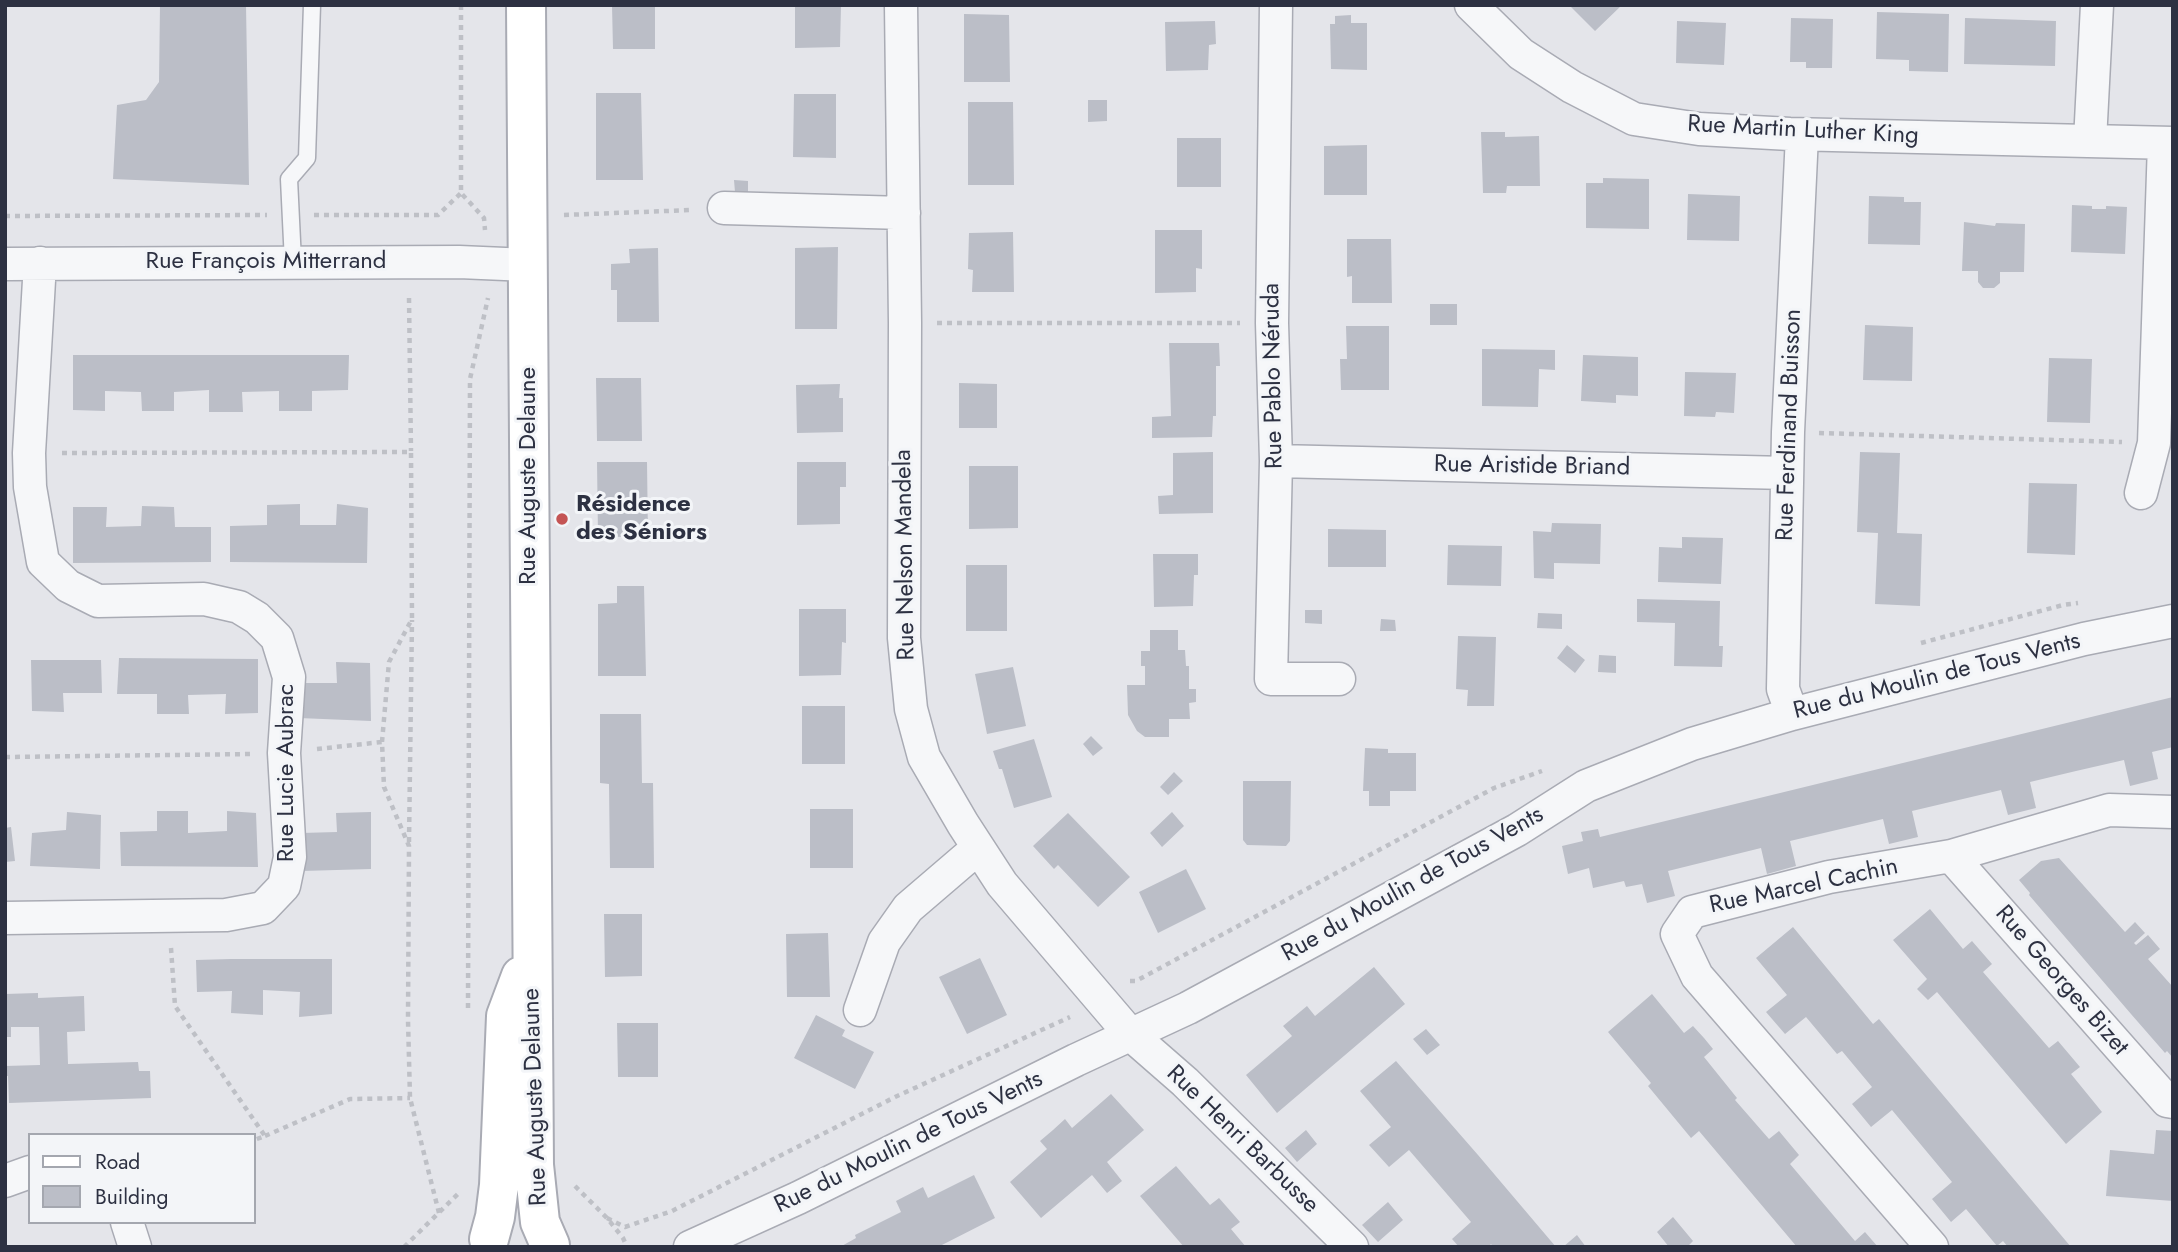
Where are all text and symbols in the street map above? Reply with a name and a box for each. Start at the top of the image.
street label: Rue Martin Luther King [1687,111,1919,151]
street label: Rue François Mitterrand [145,248,387,276]
street label: Rue Pablo Néruda [1258,283,1290,469]
street label: Rue Ferdinand Buisson [1772,308,1808,542]
street label: Rue Auguste Delaune [515,367,543,585]
street label: Rue Nelson Mandela [890,449,922,661]
street label: Rue Aristide Briand [1434,451,1630,483]
place label: Résidence des Séniors [576,491,707,547]
marker: Résidence des Séniors [554,511,570,527]
street label: Rue du Moulin de Tous Vents [1791,627,2083,727]
street label: Rue Lucie Aubrac [273,684,301,862]
street label: Rue du Moulin de Tous Vents [1277,801,1549,969]
street label: Rue Marcel Cachin [1707,853,1901,921]
street label: Rue Georges Bizet [1988,900,2134,1062]
street label: Rue Auguste Delaune [518,987,554,1207]
street label: Rue Henri Barbusse [1160,1060,1324,1220]
street label: Rue du Moulin de Tous Vents [770,1065,1048,1221]
legend [28,1133,256,1224]
text: Road [95,1147,140,1177]
text: Building [95,1182,168,1212]

